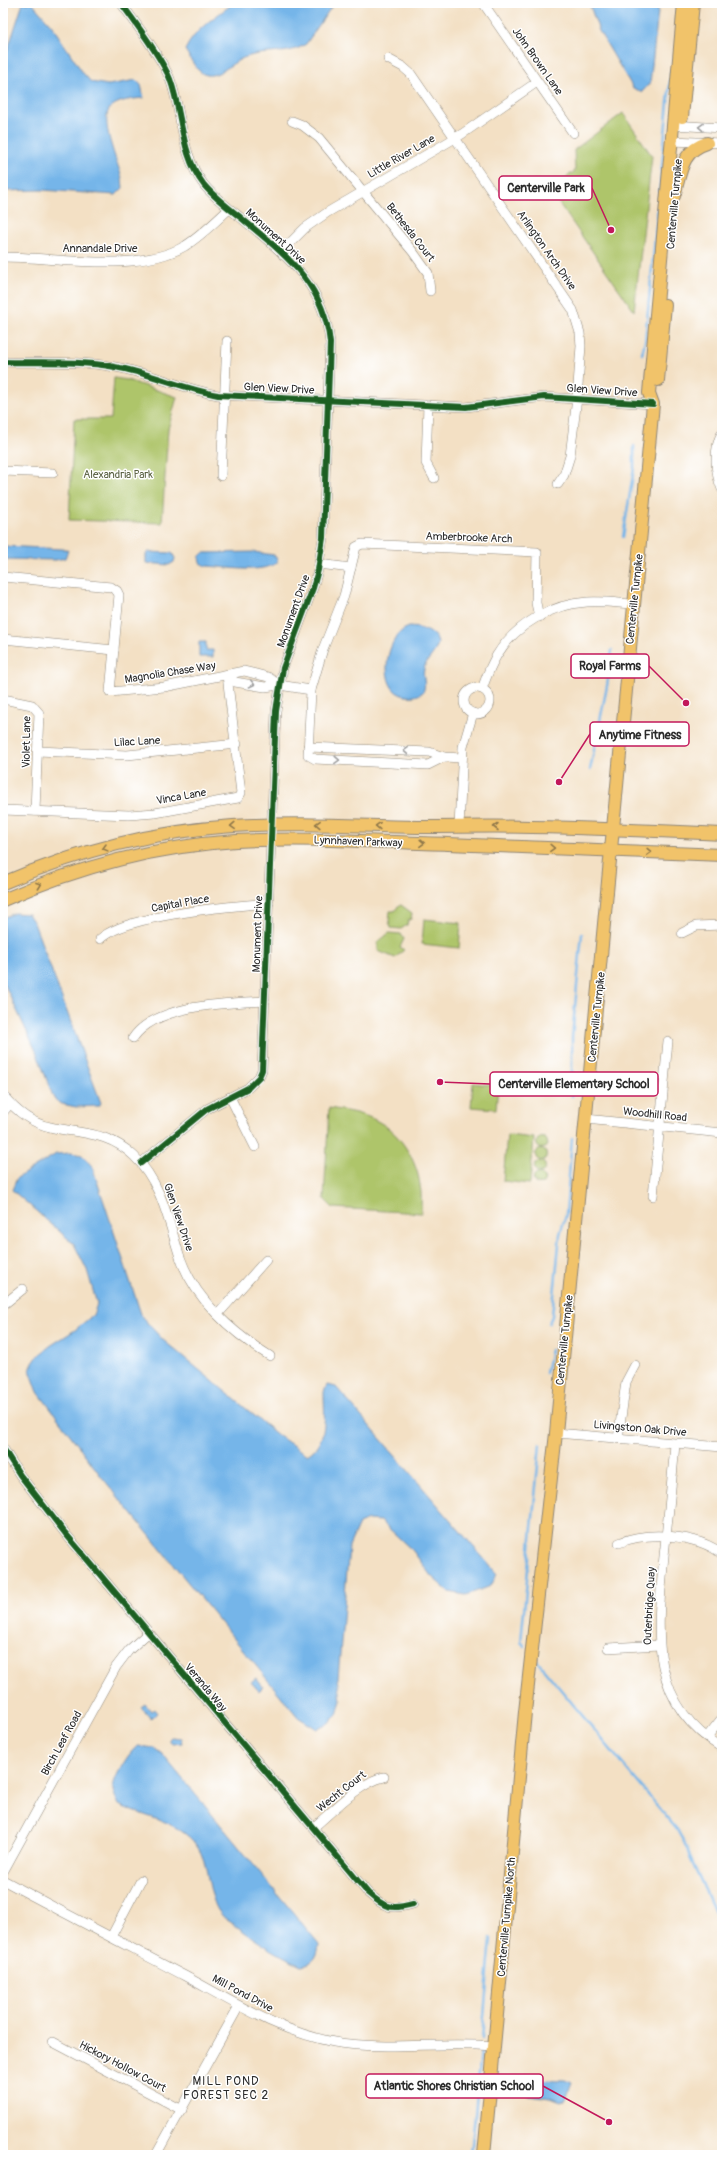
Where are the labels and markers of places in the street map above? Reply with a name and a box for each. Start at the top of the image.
callout: Centerville Park [499,176,592,200]
callout: Royal Farms [571,654,649,678]
callout: Anytime Fitness [590,722,689,746]
callout: Centerville Elementary School [490,1072,658,1096]
callout: Atlantic Shores Christian School [366,2074,543,2098]

